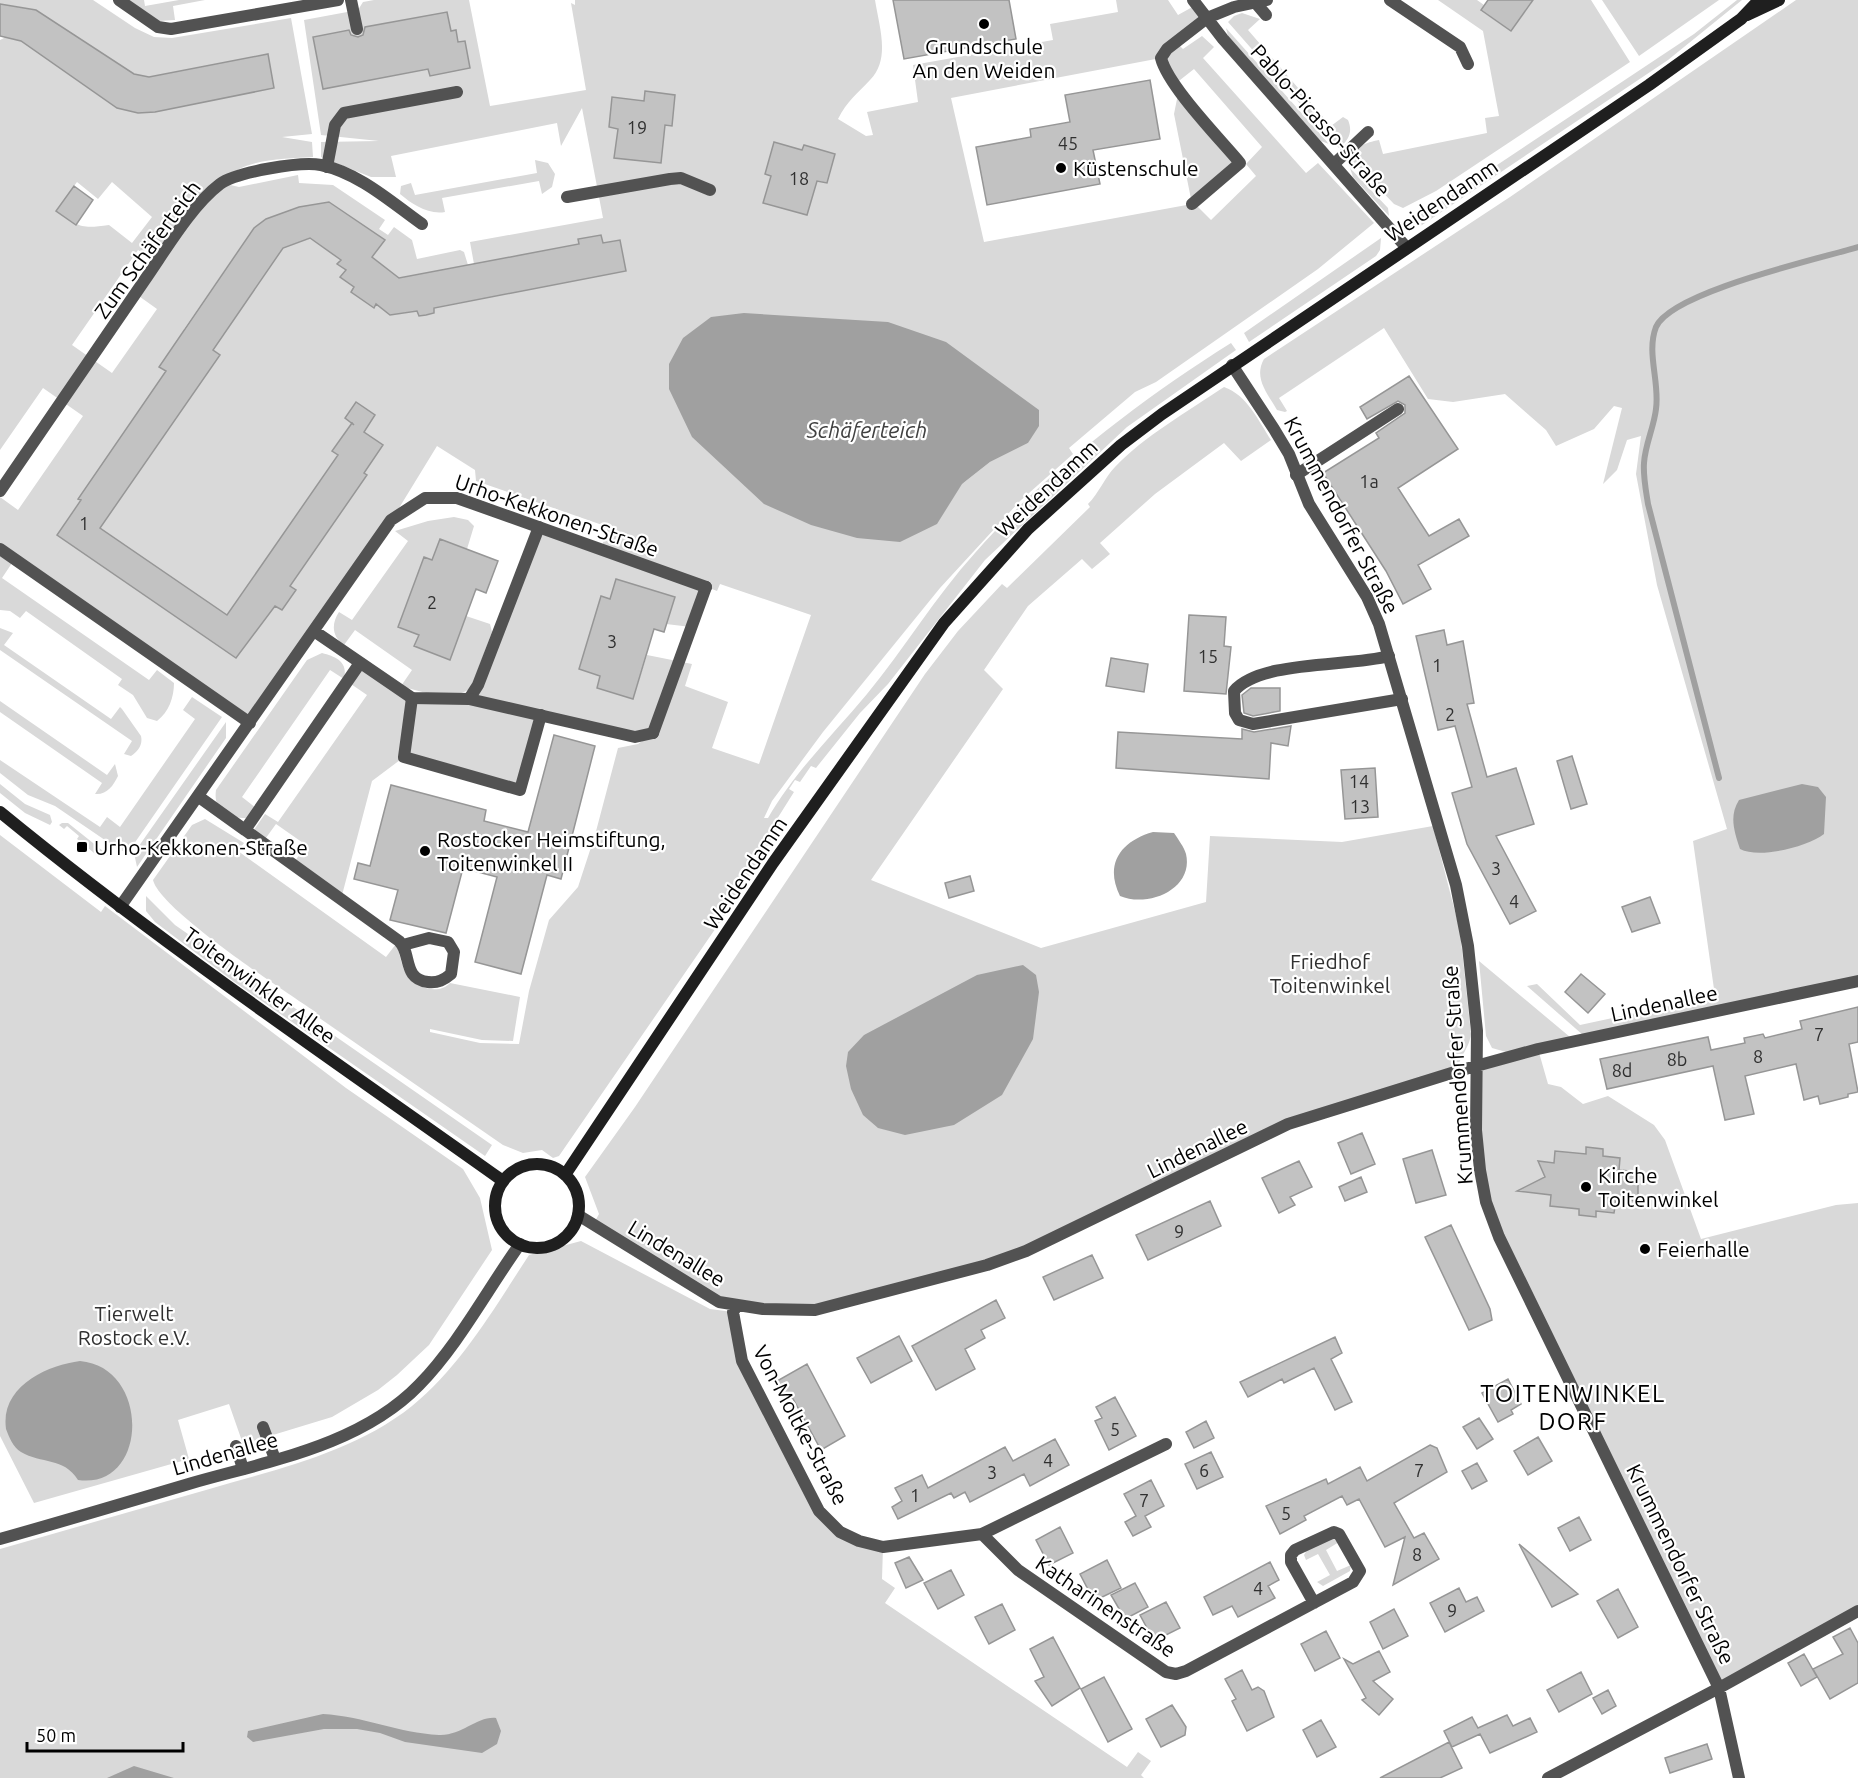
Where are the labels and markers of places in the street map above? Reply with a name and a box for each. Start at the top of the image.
marker: Grundschule An den Weiden [977,17,991,31]
place label: Grundschule An den Weiden [913,34,1055,82]
place label: Küstenschule [1073,156,1199,180]
marker: Küstenschule [1054,161,1068,175]
place label: Rostocker Heimstiftung, Toitenwinkel II [437,827,666,875]
place label: Urho-Kekkonen-Straße [94,835,308,859]
marker: Urho-Kekkonen-Straße [75,840,89,854]
marker: Rostocker Heimstiftung, Toitenwinkel II [418,844,432,858]
place label: Kirche Toitenwinkel [1598,1163,1719,1211]
marker: Kirche Toitenwinkel [1579,1180,1593,1194]
place label: Feierhalle [1657,1237,1750,1261]
marker: Feierhalle [1638,1242,1652,1256]

